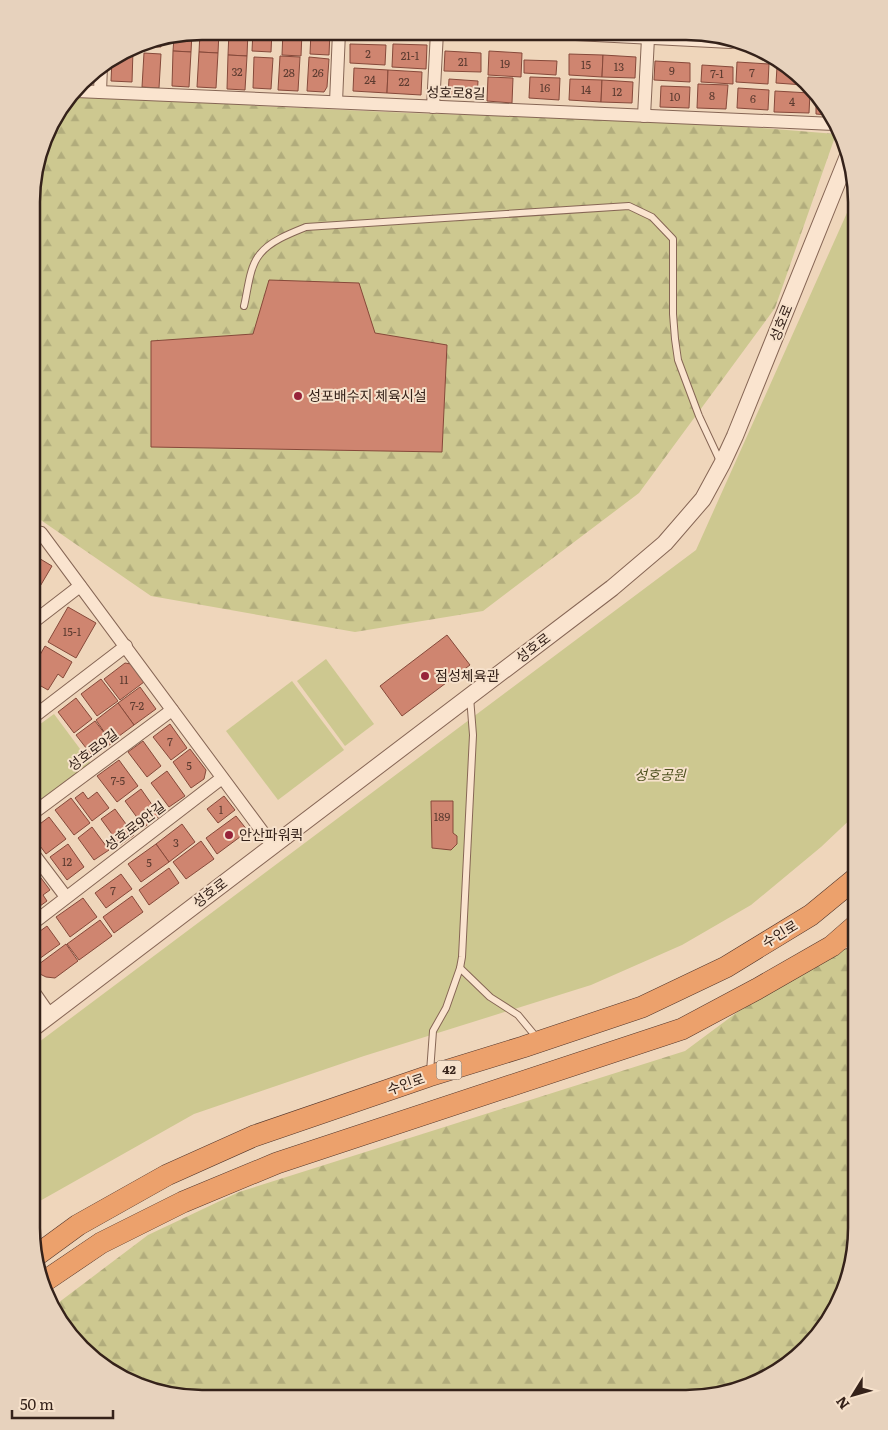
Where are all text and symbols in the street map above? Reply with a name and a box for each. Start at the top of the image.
house number: 2 [365,45,371,61]
house number: 21-1 [401,47,420,63]
house number: 21 [458,53,469,69]
house number: 19 [500,55,510,71]
house number: 15 [581,56,591,72]
house number: 13 [614,58,624,74]
house number: 9 [669,62,675,78]
house number: 32 [231,63,243,79]
house number: 28 [283,64,295,80]
house number: 26 [312,64,324,80]
house number: 7 [749,64,755,80]
house number: 7-1 [710,65,724,81]
house number: 24 [364,71,376,87]
house number: 22 [398,73,410,89]
house number: 16 [540,79,550,95]
street label: 성호로8길 [426,81,486,103]
house number: 14 [581,81,591,97]
house number: 12 [612,83,622,99]
house number: 8 [709,87,715,103]
house number: 10 [670,88,680,104]
house number: 6 [750,90,756,106]
house number: 4 [789,93,795,109]
street label: 성호로 [764,301,797,344]
place label: 성포배수지 체육시설 [308,385,427,405]
marker: 성포배수지 체육시설 [292,390,304,402]
house number: 15-1 [63,623,82,639]
street label: 성호로 [511,628,554,667]
place label: 점성체육관 [435,665,500,685]
marker: 점성체육관 [419,670,431,682]
house number: 11 [120,671,129,687]
house number: 7-2 [130,697,144,713]
street label: 성호로9길 [63,724,122,775]
house number: 7 [167,733,173,749]
house number: 5 [186,757,192,773]
park label: 성호공원 [634,764,687,784]
house number: 7-5 [111,772,126,788]
street label: 성호로9안길 [100,796,169,855]
house number: 1 [219,801,224,817]
house number: 189 [434,808,450,824]
place label: 안산파워퀵 [239,824,303,844]
marker: 안산파워퀵 [223,829,235,841]
house number: 3 [173,834,179,850]
house number: 12 [62,853,72,869]
house number: 5 [146,854,152,870]
street label: 성호로 [188,873,231,912]
house number: 7 [110,882,116,898]
street label: 수인로 [758,915,801,952]
road number: 42 [436,1060,462,1080]
street label: 수인로 [384,1067,427,1099]
north arrow [828,1370,878,1420]
scale bar [12,1388,114,1420]
text: 50 m [20,1392,54,1415]
text: N [830,1393,853,1414]

